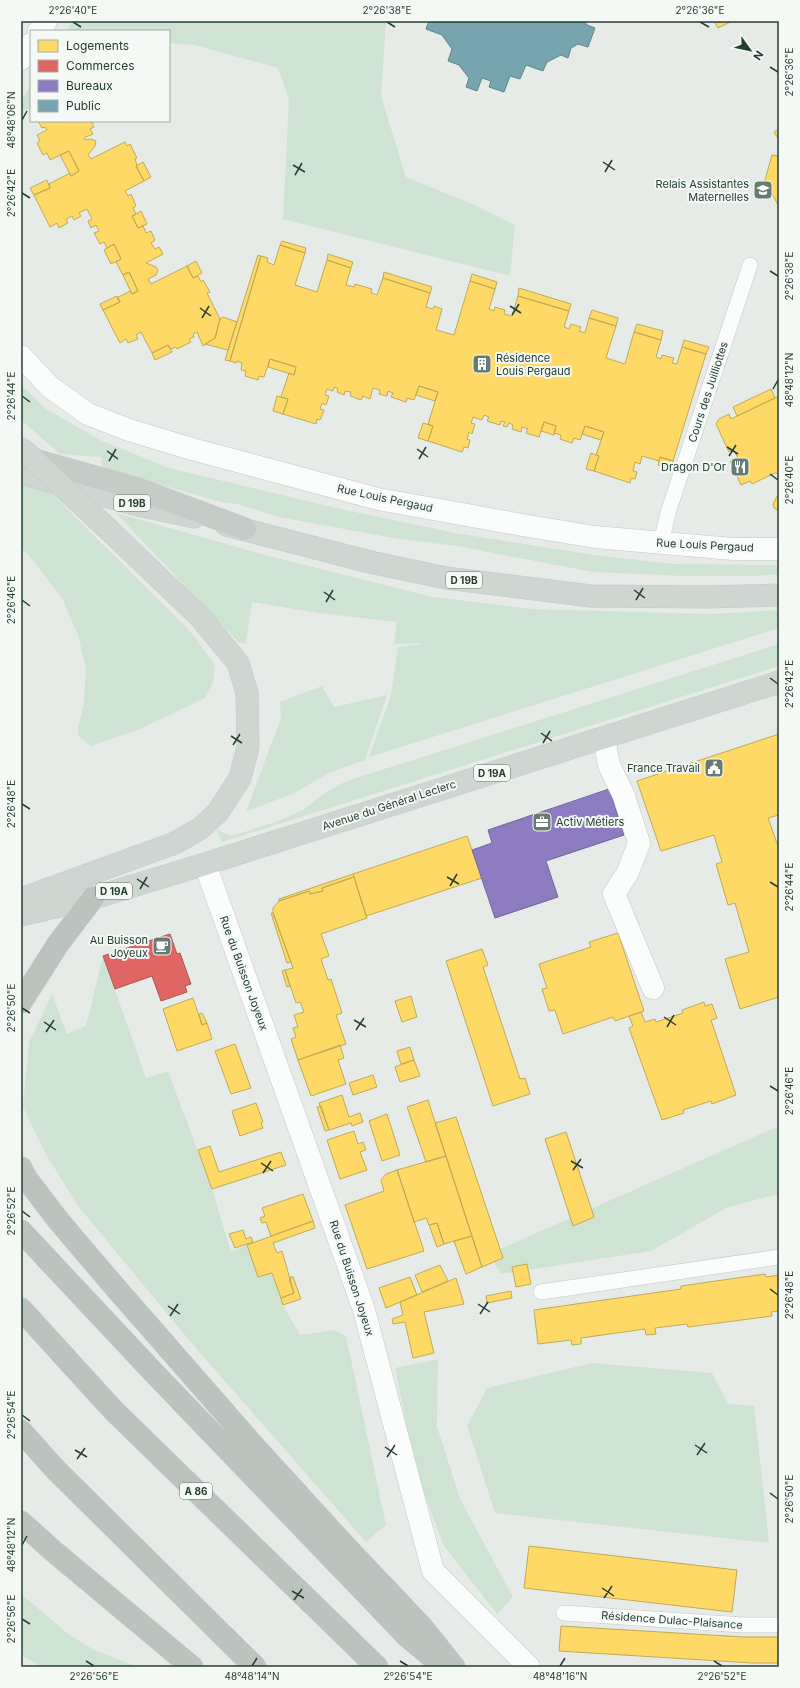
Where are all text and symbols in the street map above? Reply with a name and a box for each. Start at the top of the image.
text: 2°26'40"E [49,4,97,16]
text: 2°26'38"E [363,4,411,16]
text: 2°26'36"E [676,4,725,16]
legend [30,30,170,122]
north arrow [730,30,770,70]
text: Logements [66,38,129,53]
text: N [750,48,767,63]
text: 2°26'36"E [783,48,795,97]
text: Commerces [66,58,134,73]
text: Bureaux [66,78,113,93]
text: 48°48'06"N [5,92,17,148]
text: Public [66,98,101,113]
text: 2°26'42"E [5,169,17,217]
place label: Relais Assistantes Maternelles [656,177,749,204]
school or university icon: Relais Assistantes Maternelles [752,179,774,201]
text: 2°26'38"E [783,252,795,300]
street label: Cours des Juilliottes [685,340,731,444]
place label: Résidence Louis Pergaud [496,351,570,378]
building icon: Résidence Louis Pergaud [471,353,493,375]
text: 48°48'12"N [783,353,795,407]
text: 2°26'44"E [5,372,17,420]
restaurant icon: Dragon D'Or [729,456,751,478]
text: 2°26'40"E [783,456,795,504]
place label: Dragon D'Or [661,460,726,474]
street label: Rue Louis Pergaud [336,481,434,515]
road number: D 19B [114,495,150,511]
street label: Rue Louis Pergaud [656,535,754,555]
road number: D 19B [446,572,482,588]
text: 2°26'46"E [5,576,17,624]
text: 2°26'42"E [783,660,795,708]
public building icon: France Travail [703,757,725,779]
place label: France Travail [627,761,700,775]
road number: D 19A [474,765,510,781]
street label: Avenue du Général Leclerc [320,777,458,833]
text: 2°26'48"E [5,780,17,828]
office icon: Activ Métiers [531,811,553,833]
place label: Activ Métiers [556,815,625,829]
text: 2°26'44"E [783,863,795,911]
road number: D 19A [96,883,132,899]
street label: Rue du Buisson Joyeux [217,914,271,1032]
place label: Au Buisson Joyeux [90,933,148,960]
cafe icon: Au Buisson Joyeux [151,935,173,957]
text: 2°26'50"E [5,983,17,1033]
text: 2°26'46"E [783,1067,795,1115]
text: 2°26'52"E [5,1187,17,1235]
street label: Rue du Buisson Joyeux [327,1218,377,1338]
text: 2°26'48"E [783,1271,795,1319]
text: 2°26'54"E [5,1390,17,1440]
text: 2°26'50"E [783,1474,795,1524]
road number: A 86 [180,1483,212,1499]
text: 48°48'12"N [5,1518,17,1572]
text: 2°26'56"E [5,1595,17,1643]
street label: Résidence Dulac-Plaisance [601,1608,743,1632]
text: 2°26'56"E [70,1670,118,1682]
text: 48°48'14"N [225,1670,279,1682]
text: 2°26'54"E [383,1670,433,1682]
text: 48°48'16"N [533,1670,587,1682]
text: 2°26'52"E [698,1670,746,1682]

